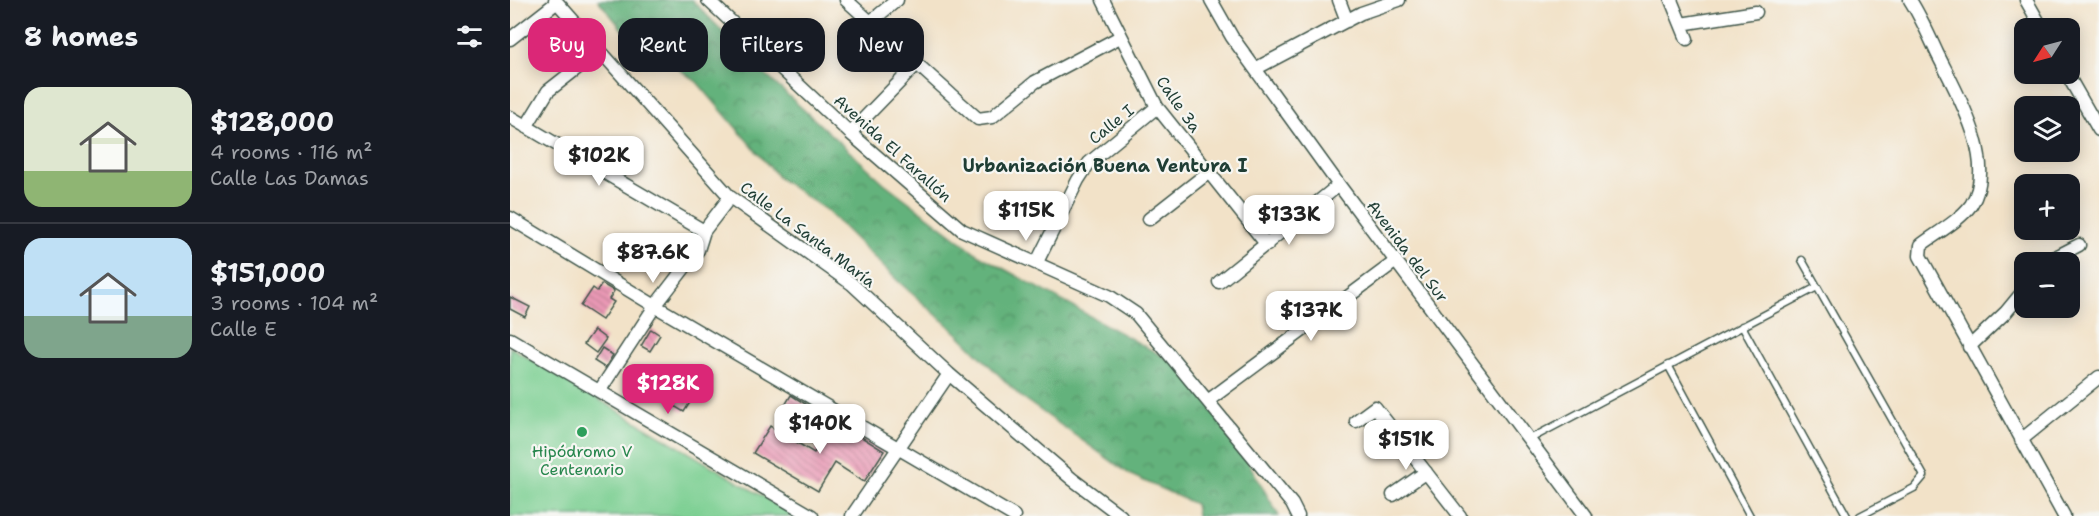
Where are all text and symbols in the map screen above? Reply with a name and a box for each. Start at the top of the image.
chip: Buy [528,18,606,72]
chip: Rent [618,18,708,72]
chip: Filters [720,18,825,72]
chip: New [837,18,924,72]
north arrow [2014,18,2080,84]
map controls [2014,18,2080,318]
text: 8 homes [24,19,138,54]
icon: filters [453,20,486,53]
street label: Calle 3a [1152,72,1206,137]
street label: Avenida El Farallón [829,90,956,207]
button: layers [2014,96,2080,162]
street label: Calle I [1084,100,1138,149]
text: $128,000 [210,104,334,139]
icon: home [72,111,144,183]
pin: $102K [557,136,641,187]
text: 4 rooms · 116 m² [210,139,372,165]
text: $102K [568,142,630,168]
district label: Urbanización Buena Ventura I [962,154,1248,178]
text: Calle Las Damas [210,165,369,191]
button: + [2014,174,2080,240]
street label: Calle La Santa María [736,177,880,292]
pin: $115K [984,191,1068,242]
pin: $133K [1247,195,1331,246]
street label: Avenida del Sur [1362,196,1453,307]
text: $115K [998,197,1054,223]
text: $133K [1258,201,1320,227]
pin: $87.6K [604,233,702,284]
text: $87.6K [617,239,689,265]
button: − [2014,252,2080,318]
text: $151,000 [210,255,326,290]
icon: home [72,262,144,334]
text: 3 rooms · 104 m² [210,290,378,316]
pin: $137K [1269,291,1353,342]
text: $137K [1280,297,1342,323]
text: Calle E [210,316,277,342]
pin: $128K [626,364,710,415]
text: $128K [637,370,700,396]
pin: $140K [778,404,862,455]
text: $140K [788,410,852,436]
pin: $151K [1364,420,1448,471]
marker: Hipódromo V Centenario [575,425,589,439]
text: $151K [1378,426,1434,452]
place label: Hipódromo V Centenario [532,441,633,480]

